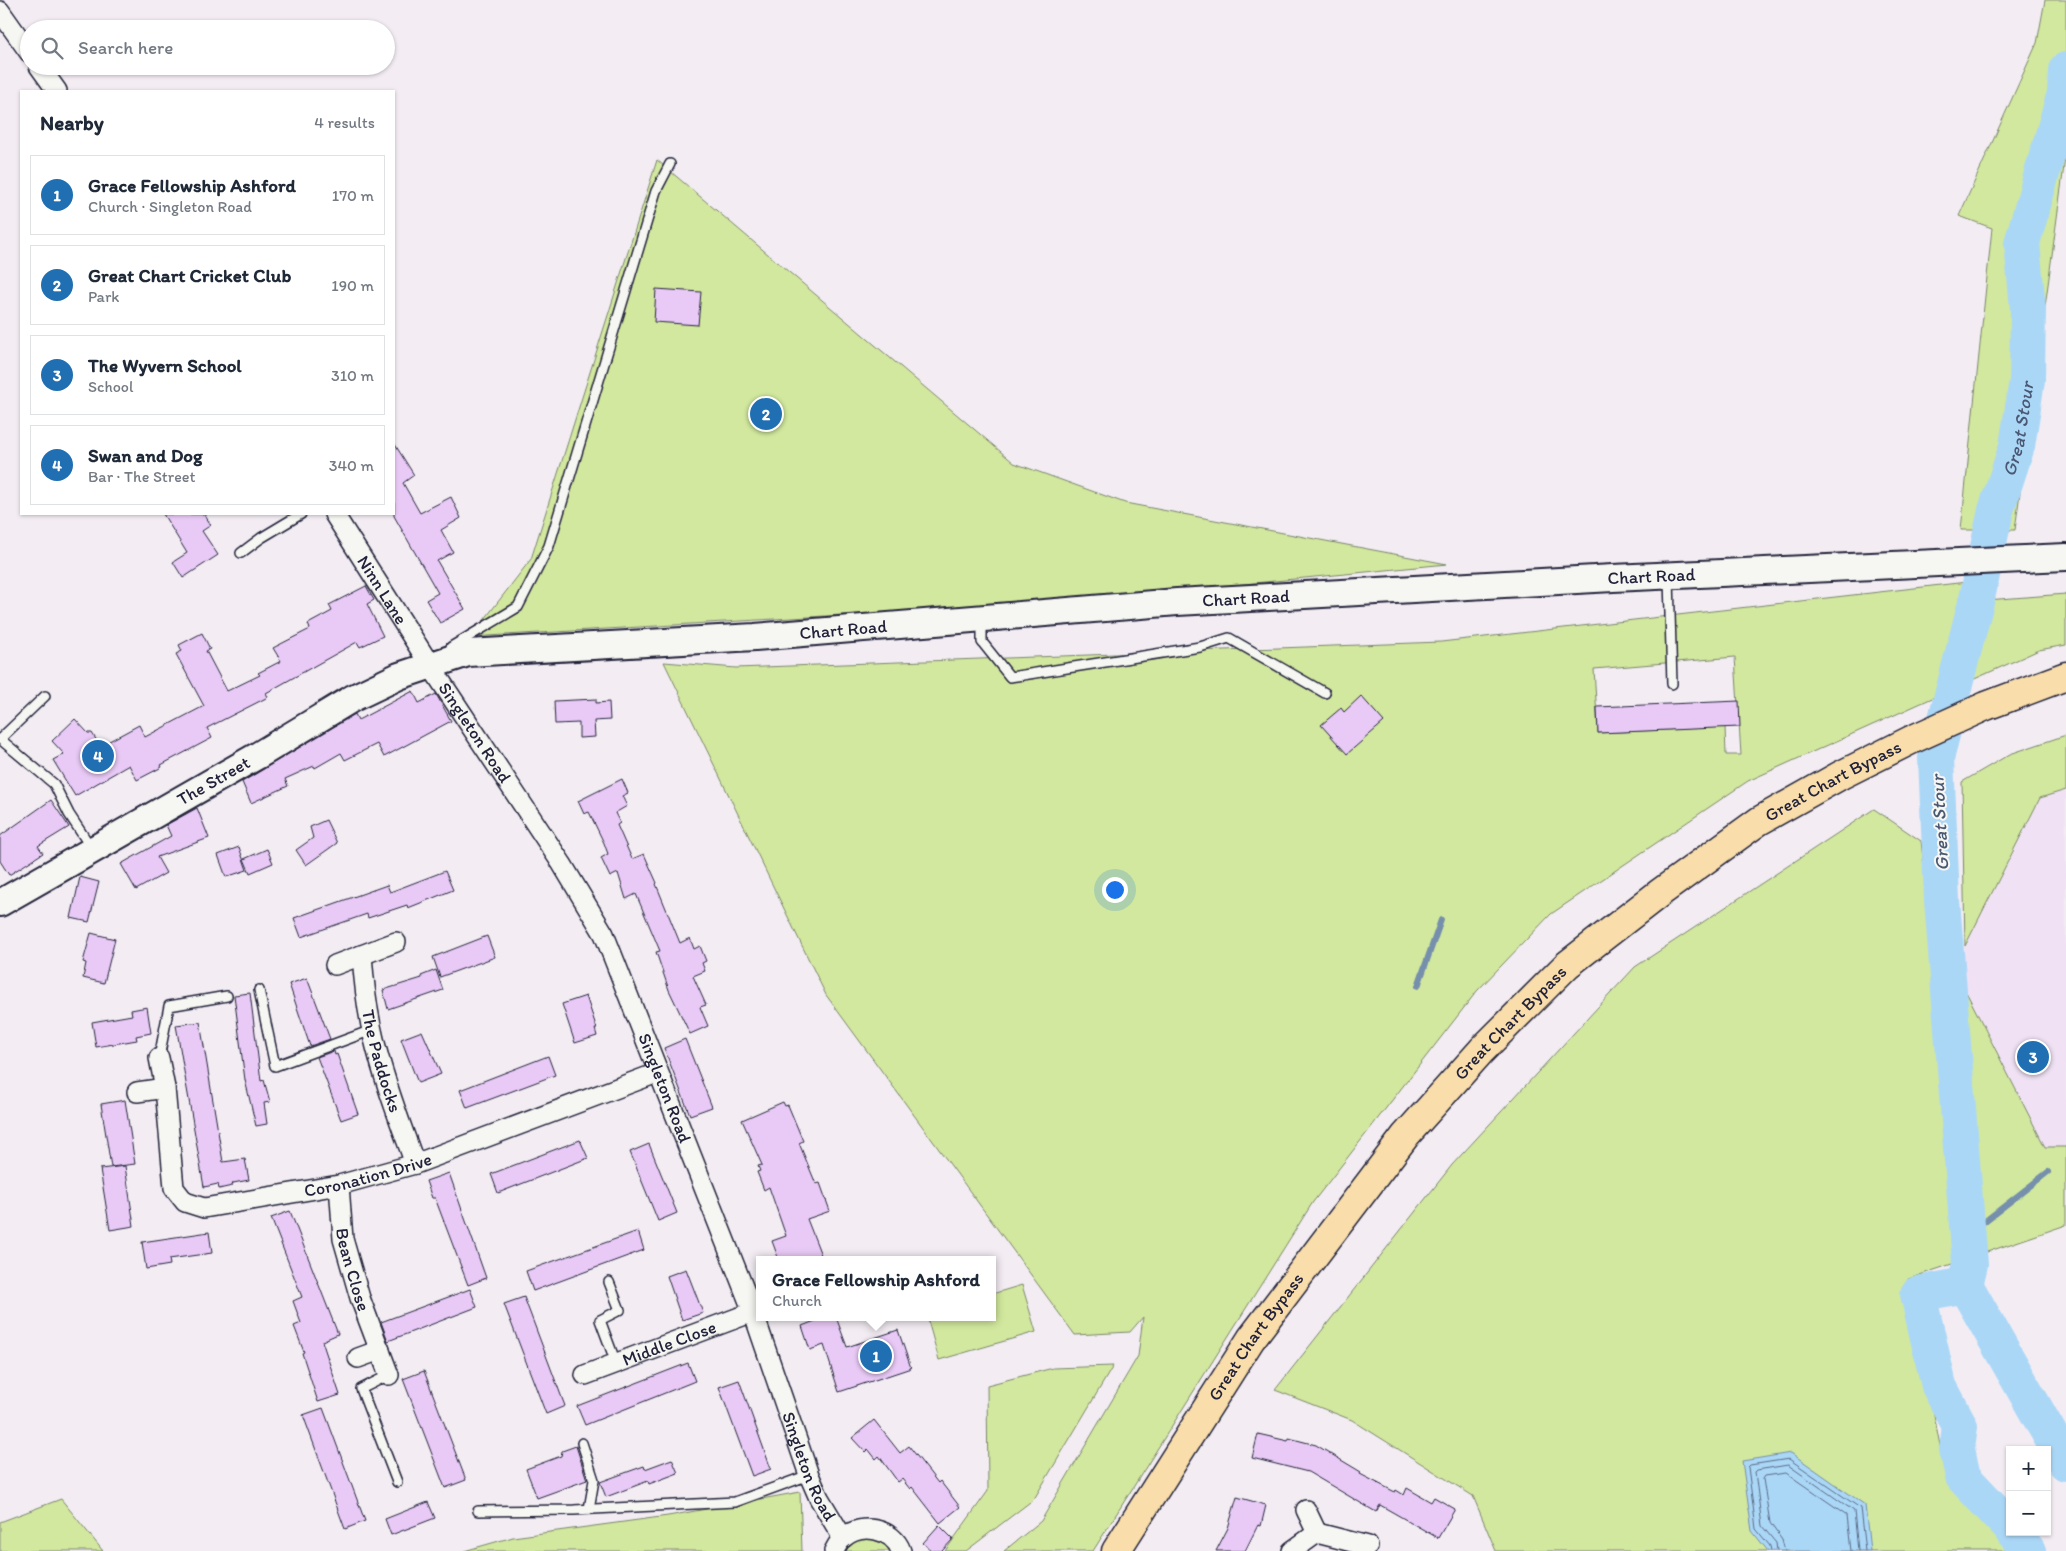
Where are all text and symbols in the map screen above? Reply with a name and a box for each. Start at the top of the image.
search box [20,20,395,75]
icon: search [38,34,66,62]
text: Search here [78,36,173,59]
text: Nearby [40,110,104,135]
text: 4 results [314,113,375,132]
text: Grace Fellowship Ashford [88,174,296,197]
text: 1 [53,186,61,205]
text: 170 m [332,186,374,205]
text: Church · Singleton Road [88,197,252,216]
text: Great Chart Cricket Club [88,264,291,287]
text: 2 [53,276,61,295]
text: 190 m [331,276,374,295]
text: Park [88,287,119,306]
text: The Wyvern School [88,354,242,377]
text: 3 [53,366,61,385]
text: 310 m [331,366,374,385]
text: School [88,377,134,396]
water label: Great Stour [1997,378,2039,479]
pin: 2 [750,395,782,433]
text: Swan and Dog [88,444,203,467]
text: 4 [52,456,62,475]
text: 340 m [329,456,374,475]
text: Bar · The Street [88,467,196,486]
street label: Ninn Lane [352,551,412,629]
street label: Chart Road [1607,563,1696,589]
street label: Chart Road [1202,585,1291,612]
street label: Chart Road [799,615,888,644]
street label: Singleton Road [434,678,516,787]
street label: Great Chart Bypass [1761,736,1905,826]
pin: 4 [82,737,114,775]
street label: The Street [173,751,254,810]
water label: Great Stour [1925,772,1953,872]
your location [1102,877,1128,903]
street label: Great Chart Bypass [1450,961,1571,1084]
street label: The Paddocks [357,1008,407,1115]
street label: Singleton Road [633,1030,696,1146]
pin: 3 [2017,1038,2049,1076]
street label: Coronation Drive [302,1148,435,1202]
street label: Bean Close [331,1227,375,1314]
popup [756,1256,996,1321]
text: Grace Fellowship Ashford [772,1268,980,1291]
street label: Great Chart Bypass [1204,1268,1308,1405]
text: Church [772,1291,822,1310]
street label: Middle Close [619,1316,719,1371]
pin: 1 [860,1337,892,1375]
street label: Singleton Road [777,1409,841,1525]
map controls [2006,1446,2051,1536]
button: + [2006,1446,2051,1491]
button: − [2006,1491,2051,1536]

